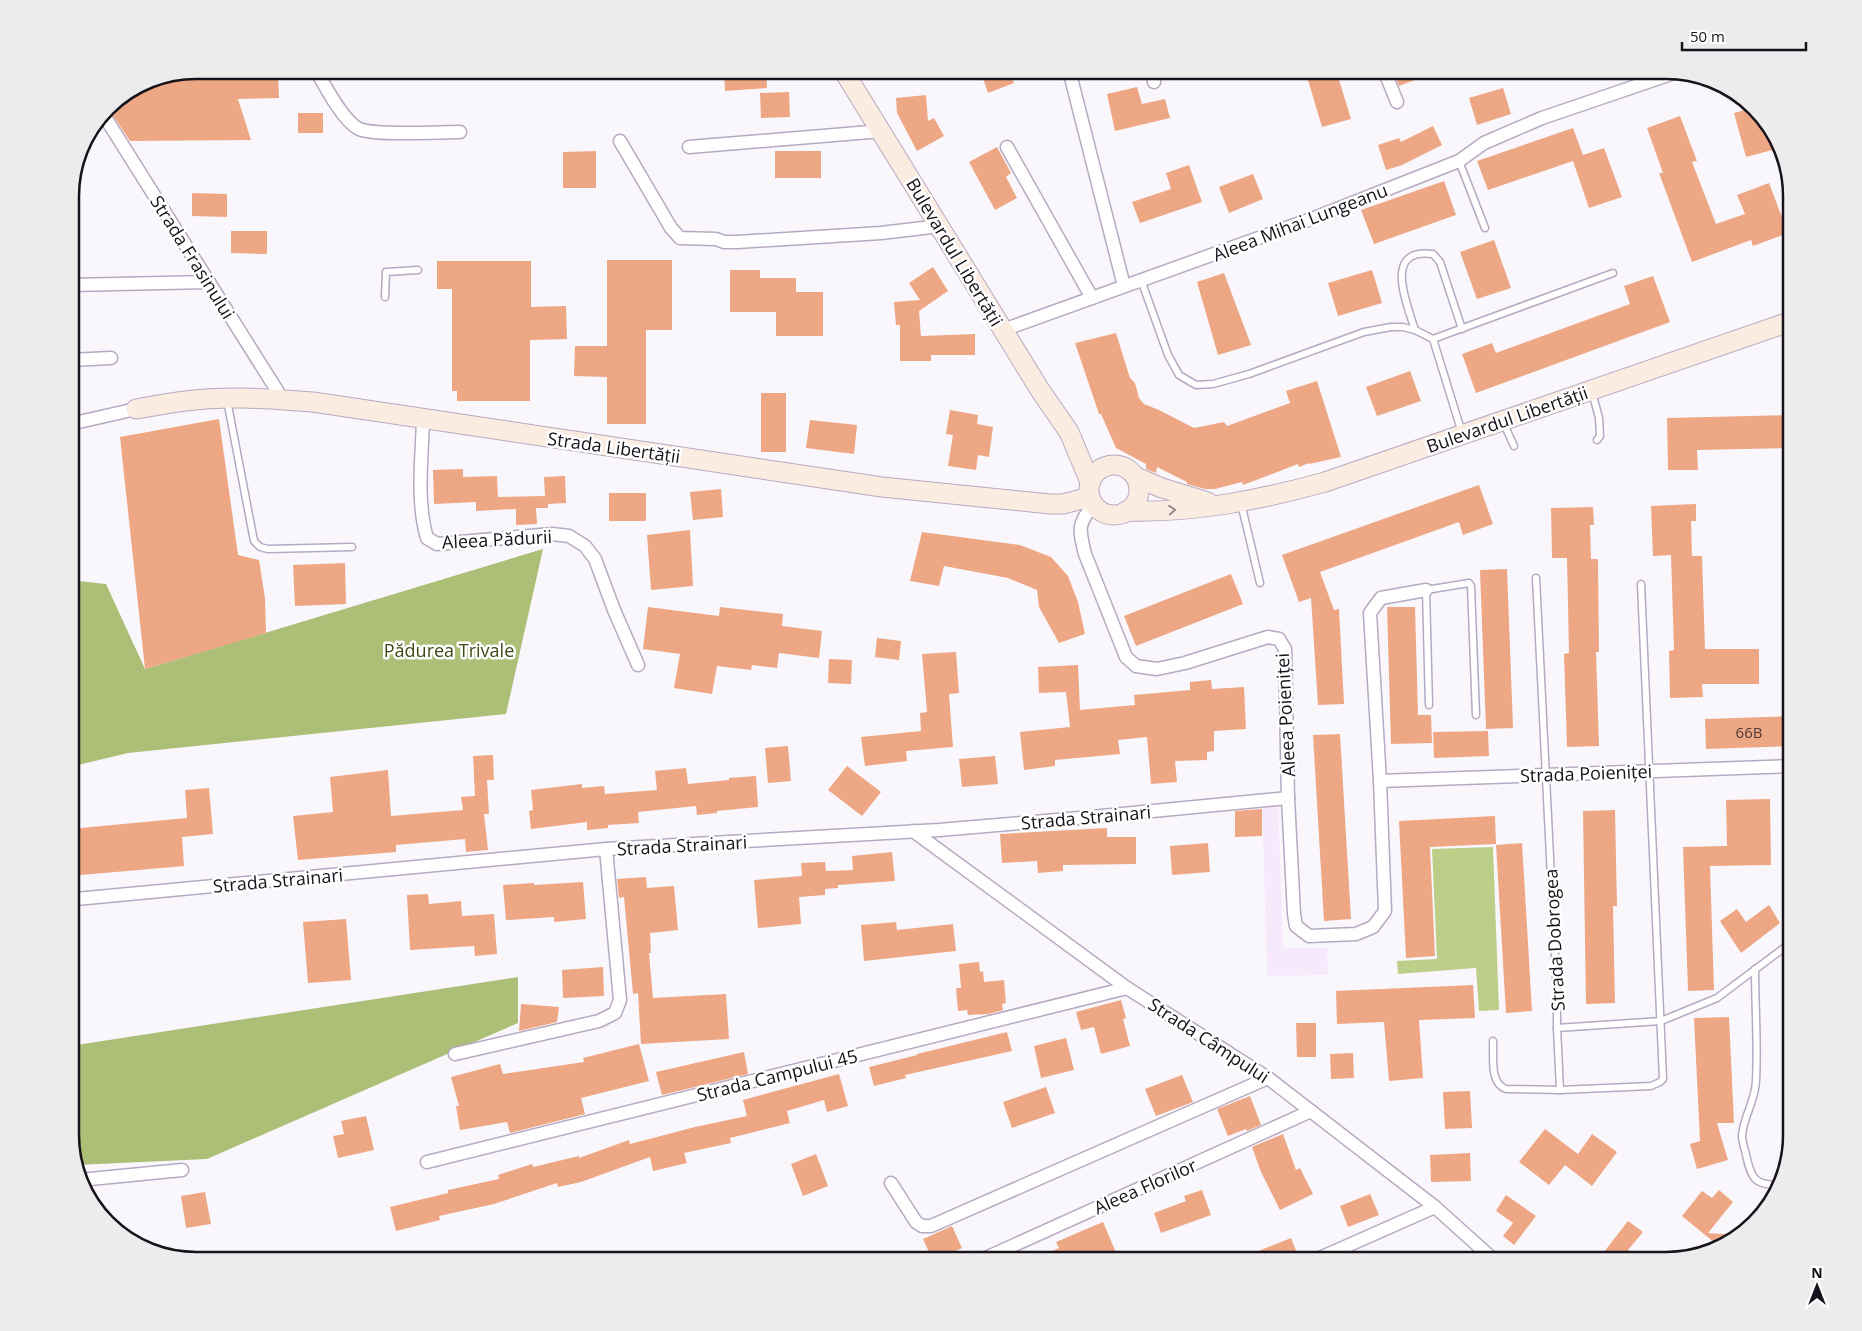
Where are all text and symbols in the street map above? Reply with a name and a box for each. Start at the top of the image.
scale bar [1682,20,1806,52]
text: 50 m [1690,26,1725,46]
street label: Bulevardul Libertății [901,173,1009,331]
street label: Aleea Mihai Lungeanu [1209,178,1391,266]
street label: Strada Frasinului [145,191,241,323]
street label: Bulevardul Libertății [1423,380,1591,458]
street label: Strada Libertății [546,426,682,468]
one-way arrow [1169,505,1177,516]
street label: Aleea Pădurii [441,524,553,554]
park label: Pădurea Trivale [384,638,514,662]
street label: Aleea Poieniței [1270,653,1300,777]
house number: 66B [1736,722,1762,742]
street label: Strada Poieniței [1519,759,1653,787]
street label: Strada Strainari [1020,799,1152,835]
street label: Strada Strainari [616,830,748,860]
street label: Strada Strainari [212,862,344,898]
street label: Strada Dobrogea [1538,868,1570,1012]
street label: Strada Câmpului [1144,992,1274,1088]
street label: Strada Campului 45 [694,1043,860,1107]
street label: Aleea Florilor [1090,1152,1201,1219]
north arrow [1792,1261,1842,1311]
text: N [1811,1263,1823,1282]

